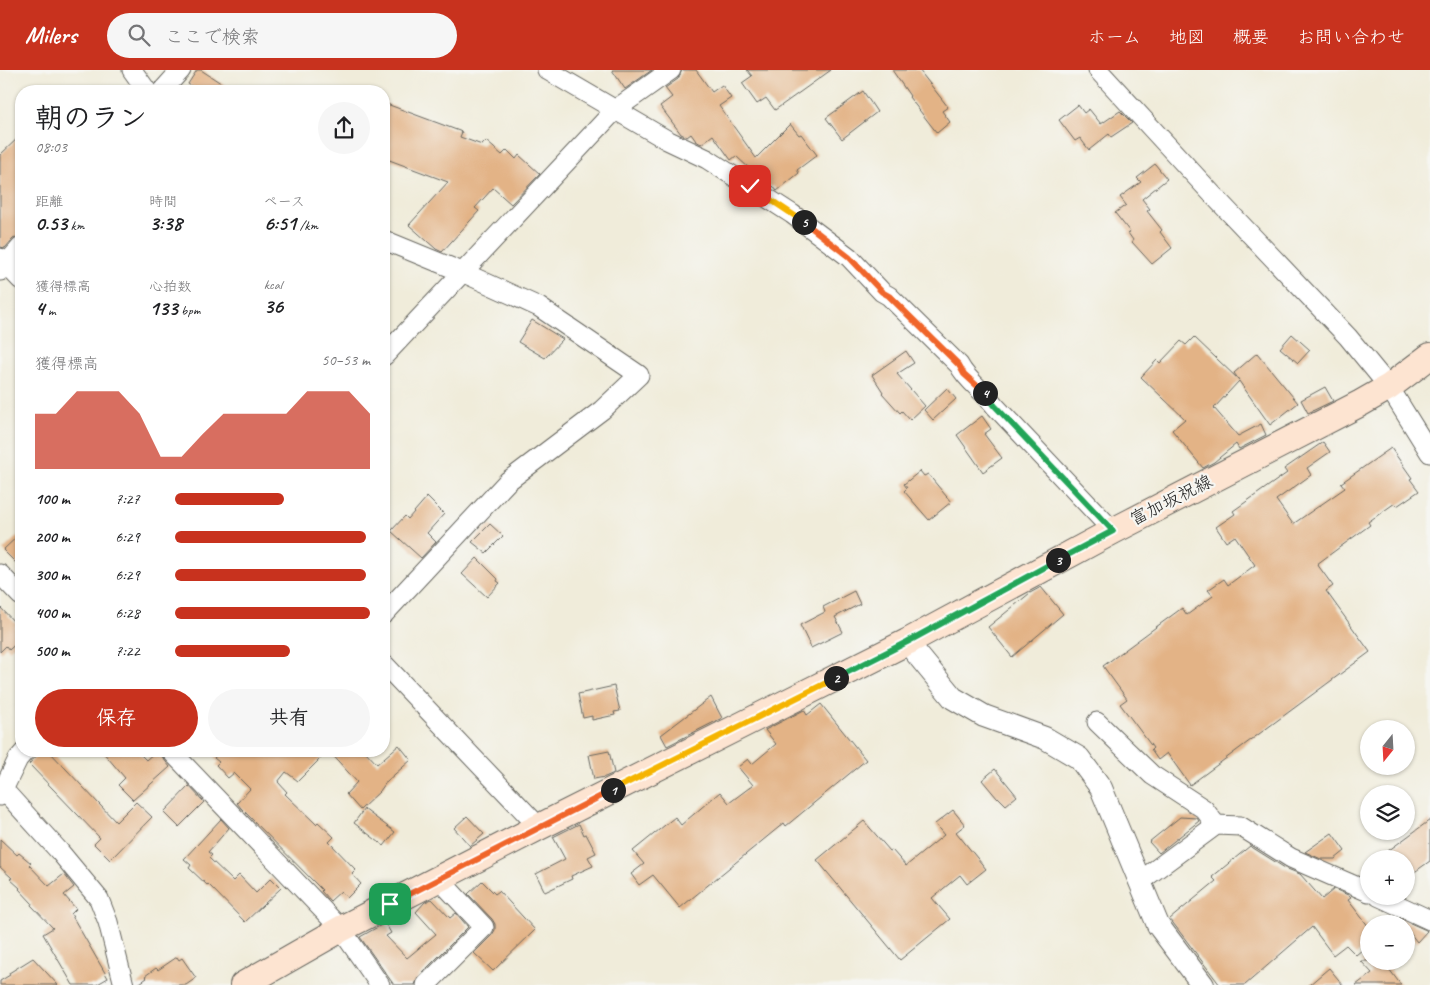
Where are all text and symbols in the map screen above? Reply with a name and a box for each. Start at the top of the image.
search box [107,13,457,58]
text: Milers [25,20,77,50]
icon: search [125,21,153,49]
text: ここで検索 [165,25,260,49]
text: ホーム [1088,26,1141,48]
text: 地図 [1169,26,1205,48]
text: 概要 [1233,26,1269,48]
text: お問い合わせ [1297,26,1405,48]
text: 朝のラン [35,100,147,135]
button: share [318,102,370,154]
text: 08:03 [35,137,67,157]
pin [729,165,771,207]
icon: check [736,172,764,200]
text: 距離 [35,193,63,210]
text: 時間 [149,193,177,210]
text: ペース [264,193,305,210]
text: 0.53 [35,210,67,236]
text: 3:38 [149,210,182,236]
text: 6:51 [264,210,296,236]
pin: 5 [792,210,816,234]
text: 5 [801,214,808,231]
text: km [67,217,84,234]
text: /km [296,217,318,234]
text: kcal [264,276,282,293]
text: 獲得標高 [35,278,91,295]
text: 心拍数 [149,278,191,295]
text: 36 [264,293,283,319]
text: 4 [35,295,44,321]
text: 133 [149,295,178,321]
text: m [44,302,56,319]
text: bpm [178,302,200,319]
text: 50–53 m [321,350,370,370]
text: 獲得標高 [35,354,99,374]
pin: 4 [972,380,998,406]
text: 4 [982,385,989,402]
street label: 富加坂祝線 [1126,470,1216,530]
text: 100 m [35,489,70,509]
text: 7:27 [115,489,140,509]
text: 200 m [35,527,70,547]
text: 6:29 [115,527,140,547]
pin: 3 [1046,548,1070,572]
text: 3 [1055,552,1062,569]
text: 300 m [35,565,70,585]
text: 6:29 [115,565,140,585]
text: 400 m [35,603,70,623]
text: 6:28 [115,603,140,623]
text: 500 m [35,641,69,661]
text: 7:22 [115,641,140,661]
pin: 2 [824,666,848,690]
text: 2 [833,670,840,687]
button: 保存 [35,689,198,747]
button: 共有 [208,689,370,747]
north arrow [1360,720,1415,775]
map controls [1360,720,1415,970]
pin: 1 [600,778,626,802]
text: 1 [610,782,617,799]
button: layers [1360,785,1415,840]
button: + [1360,850,1415,905]
pin [369,883,411,925]
icon: arrive [376,890,404,918]
button: − [1360,915,1415,970]

